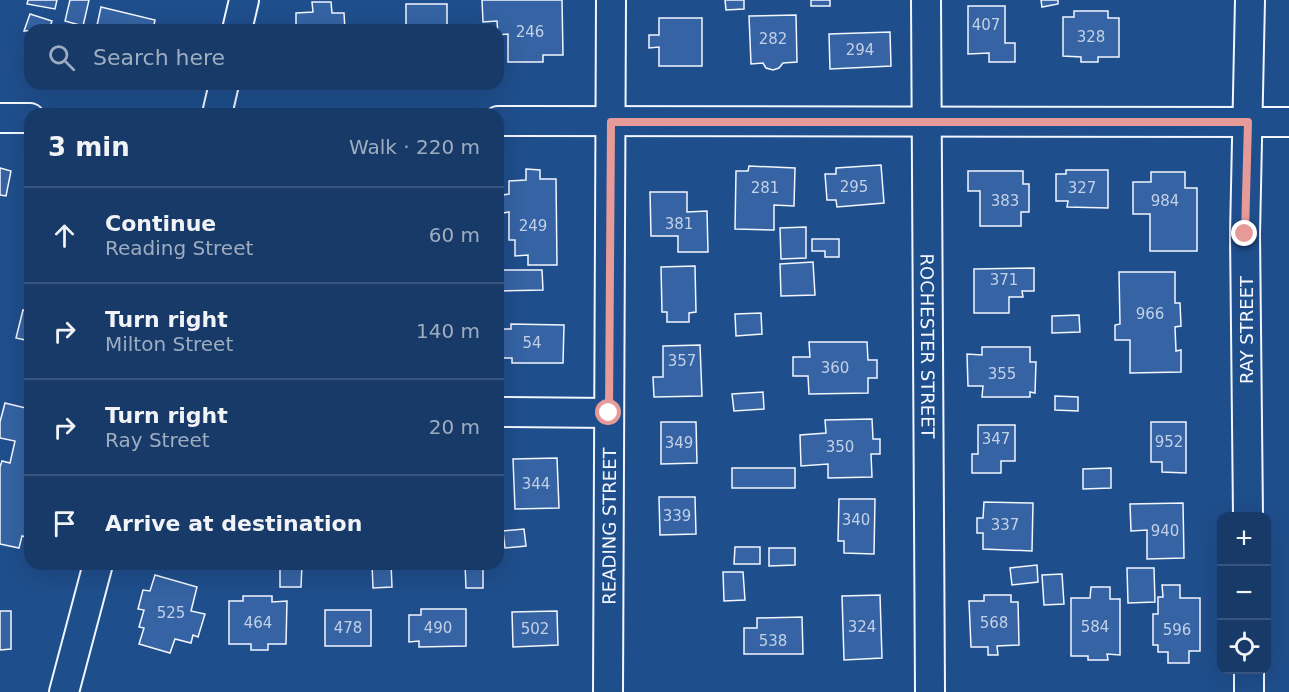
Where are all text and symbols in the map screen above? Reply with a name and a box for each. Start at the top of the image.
house number: 407 [972,16,1000,34]
house number: 246 [516,23,544,41]
search box [24,24,504,90]
house number: 328 [1077,28,1105,46]
house number: 282 [759,30,787,48]
icon: search [45,41,78,74]
house number: 294 [846,41,874,59]
text: Search here [93,45,225,70]
text: 3 min [48,132,130,162]
text: Walk · 220 m [349,135,480,159]
house number: 295 [840,178,868,196]
house number: 281 [751,179,779,197]
house number: 327 [1068,179,1096,197]
house number: 383 [991,192,1019,210]
house number: 984 [1151,192,1179,210]
text: Continue [105,211,216,236]
house number: 381 [665,215,693,233]
house number: 249 [519,217,547,235]
icon: ahead [48,219,81,252]
route end [1231,220,1257,246]
text: 60 m [429,223,480,247]
text: Reading Street [105,236,253,260]
street label: ROCHESTER STREET [917,253,939,440]
house number: 371 [990,271,1018,289]
street label: RAY STREET [1236,275,1257,384]
house number: 966 [1136,305,1164,323]
text: Turn right [105,307,228,332]
icon: right [48,315,81,348]
text: 140 m [416,319,480,343]
text: Milton Street [105,332,233,356]
house number: 54 [522,334,542,352]
house number: 357 [668,352,696,370]
house number: 360 [821,359,849,377]
house number: 355 [988,365,1016,383]
route start [595,399,621,425]
text: Turn right [105,403,228,428]
icon: right [48,411,81,444]
text: 20 m [429,415,480,439]
text: Ray Street [105,428,210,452]
house number: 347 [982,430,1010,448]
house number: 952 [1155,433,1183,451]
house number: 349 [665,434,693,452]
house number: 350 [826,438,854,456]
street label: READING STREET [598,446,620,605]
house number: 344 [522,475,550,493]
icon: arrive [48,507,81,540]
house number: 339 [663,507,691,525]
text: Arrive at destination [105,511,362,536]
house number: 340 [842,511,870,529]
map controls [1217,512,1271,674]
button: + [1217,512,1271,566]
house number: 337 [991,516,1019,534]
house number: 940 [1151,522,1179,540]
button: − [1217,566,1271,620]
house number: 525 [157,604,185,622]
house number: 464 [244,614,272,632]
house number: 568 [980,614,1008,632]
house number: 324 [848,618,876,636]
house number: 584 [1081,618,1109,636]
house number: 478 [334,619,362,637]
house number: 490 [424,619,452,637]
house number: 502 [521,620,549,638]
button: locate [1217,620,1271,674]
house number: 596 [1163,621,1191,639]
house number: 538 [759,632,787,650]

